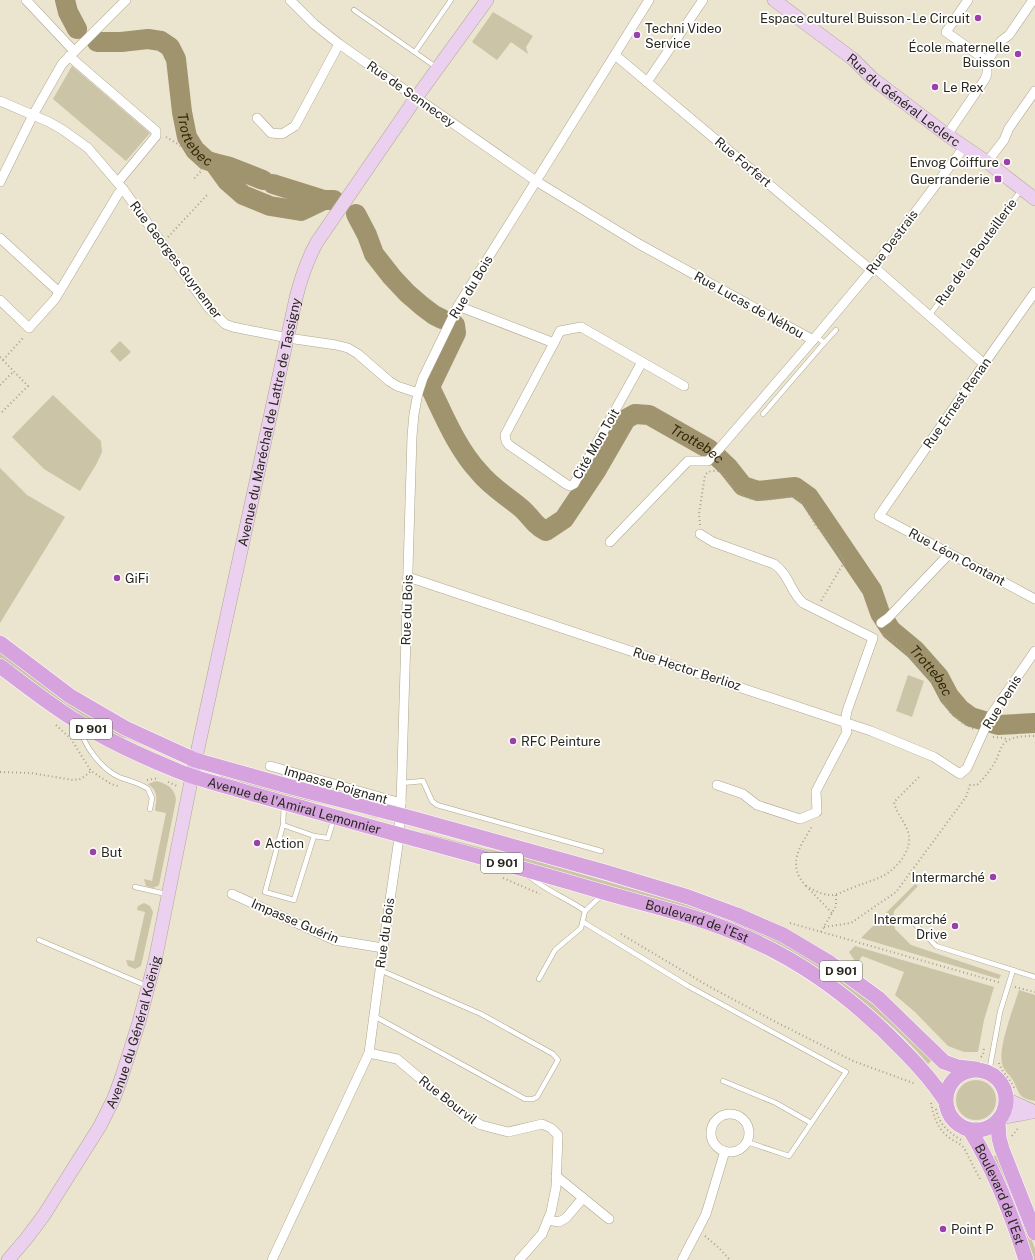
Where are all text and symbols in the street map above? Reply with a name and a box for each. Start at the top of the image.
place label: Espace culturel Buisson - Le Circuit [760,11,970,26]
marker: Espace culturel Buisson - Le Circuit [973,13,983,23]
place label: Techni Video Service [645,21,722,51]
marker: Techni Video Service [632,30,642,40]
place label: École maternelle Buisson [909,39,1010,70]
marker: École maternelle Buisson [1013,49,1023,59]
street label: Rue du Général Leclerc [845,50,963,149]
street label: Rue de Sennecey [364,58,458,130]
place label: Le Rex [943,80,984,95]
marker: Le Rex [930,82,940,92]
water label: Trottebec [174,111,214,169]
street label: Rue Forfert [712,134,774,190]
place label: Envog Coiffure [909,155,999,170]
marker: Envog Coiffure [1002,157,1012,167]
place label: Guerranderie [910,172,990,187]
marker: Guerranderie [993,174,1003,184]
street label: Rue de la Bouteillerie [932,196,1020,308]
street label: Rue Georges Guynemer [127,198,225,322]
street label: Rue Destrais [863,207,921,277]
street label: Rue du Bois [446,253,496,321]
street label: Rue Lucas de Néhou [692,269,806,341]
street label: Avenue du Maréchal de Lattre de Tassigny [235,296,303,548]
street label: Rue Ernest Renan [920,355,994,451]
street label: Cité Mon Toit [570,406,622,482]
water label: Trottebec [668,421,727,467]
street label: Rue Léon Contant [906,525,1008,589]
place label: GiFi [125,571,149,586]
marker: GiFi [112,573,122,583]
street label: Rue du Bois [398,574,416,646]
water label: Trottebec [907,642,956,699]
street label: Rue Hector Berlioz [631,644,743,694]
street label: Rue Denis [980,672,1024,732]
road number: D 901 [70,719,112,739]
place label: RFC Peinture [521,734,601,749]
marker: RFC Peinture [508,736,518,746]
street label: Impasse Poignant [282,763,390,807]
street label: Avenue de l'Amiral Lemonnier [206,774,383,837]
place label: Action [265,836,304,851]
marker: Action [252,838,262,848]
place label: But [101,845,122,860]
marker: But [88,847,98,857]
road number: D 901 [481,853,523,873]
place label: Intermarché [912,870,985,885]
marker: Intermarché [988,872,998,882]
street label: Impasse Guérin [249,896,341,946]
street label: Rue du Bois [373,897,397,969]
street label: Boulevard de l'Est [644,897,751,945]
place label: Intermarché Drive [874,912,947,942]
marker: Intermarché Drive [950,921,960,931]
street label: Avenue du Général Koënig [103,954,163,1111]
road number: D 901 [820,961,862,981]
street label: Rue Bourvil [416,1073,480,1127]
street label: Boulevard de l'Est [972,1141,1028,1246]
place label: Point P [951,1222,994,1237]
marker: Point P [938,1224,948,1234]

